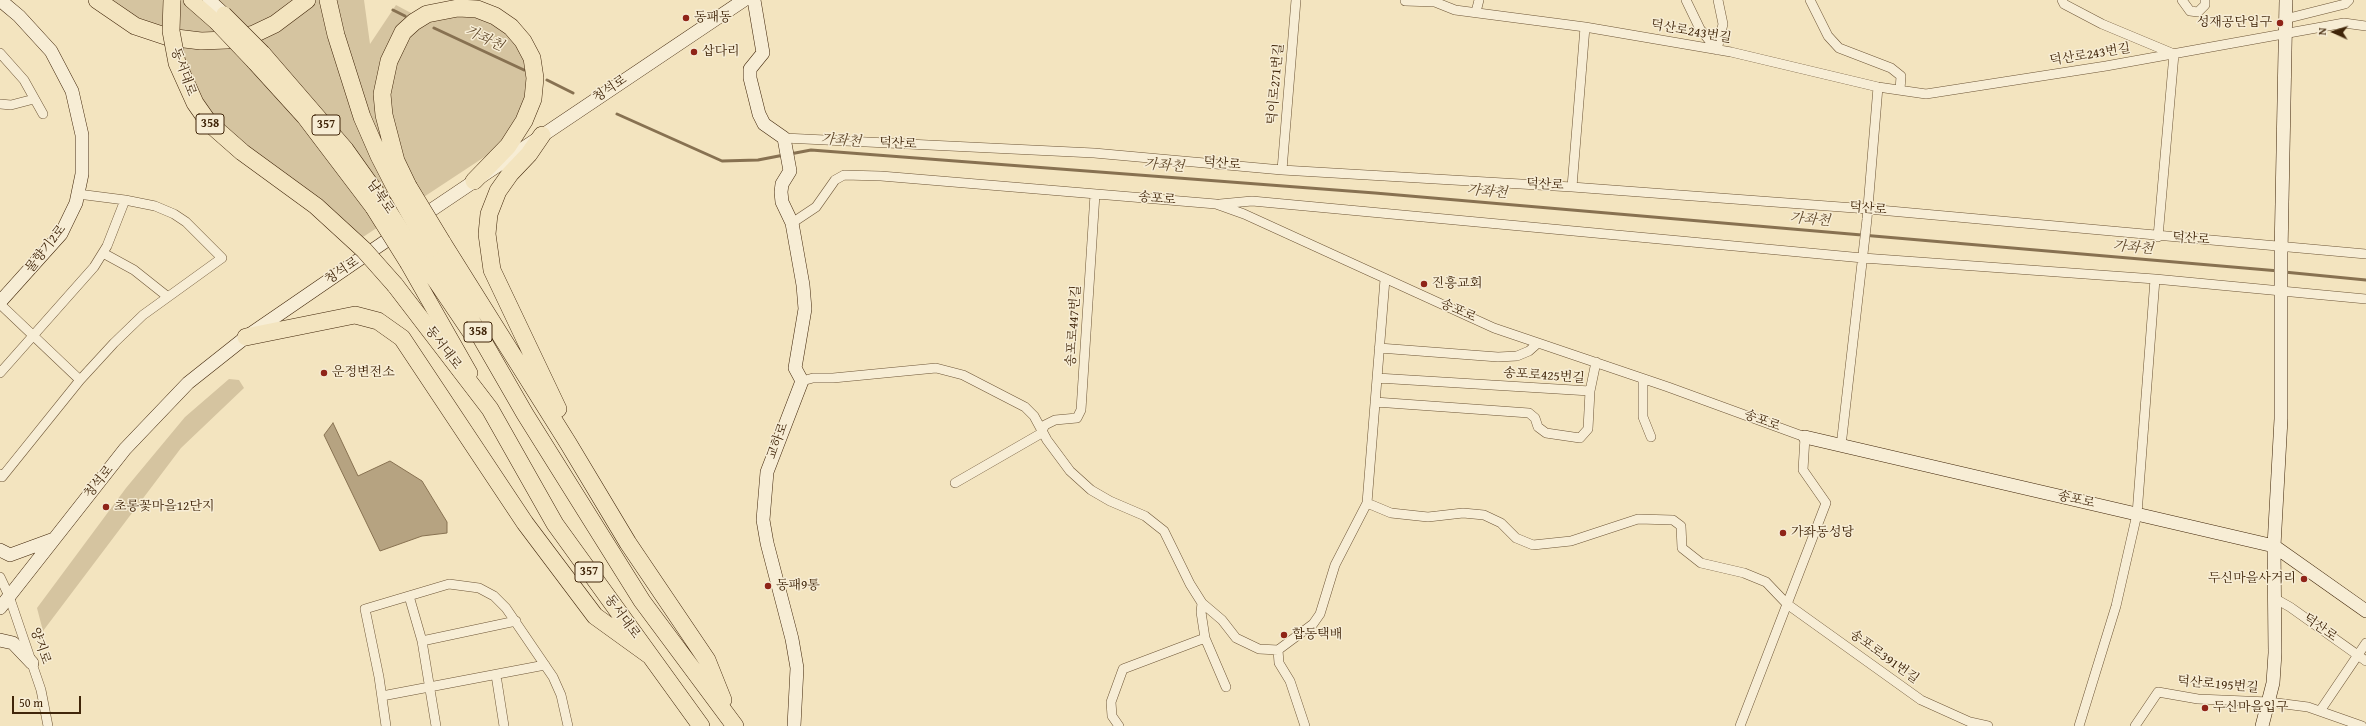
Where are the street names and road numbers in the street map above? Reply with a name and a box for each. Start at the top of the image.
street label: 덕산로243번길 [1649,17,1733,47]
street label: 덕산로243번길 [2048,41,2132,69]
street label: 덕이로271번길 [1265,43,1287,125]
street label: 동서대로 [167,46,199,98]
street label: 청석로 [590,72,630,106]
road number: 358 [196,114,224,134]
road number: 357 [312,115,340,135]
street label: 덕산로 [879,135,917,153]
street label: 덕산로 [1203,155,1241,173]
street label: 덕산로 [1526,176,1564,194]
street label: 남북로 [363,177,397,217]
street label: 송포로 [1138,190,1176,208]
street label: 덕산로 [1849,200,1887,218]
street label: 물향기2로 [22,222,70,276]
street label: 덕산로 [2172,230,2210,248]
street label: 청석로 [322,254,362,288]
street label: 송포로447번길 [1063,285,1085,367]
street label: 송포로 [1438,296,1478,326]
road number: 358 [464,322,492,342]
street label: 동서대로 [422,323,464,373]
street label: 송포로425번길 [1503,365,1585,387]
street label: 송포로 [1742,407,1782,435]
street label: 교하로 [764,421,792,461]
street label: 청석로 [81,462,117,502]
street label: 송포로 [2056,488,2096,512]
road number: 357 [575,562,603,582]
street label: 동서대로 [601,592,643,642]
street label: 덕산로 [2300,611,2340,645]
street label: 양지로 [26,626,54,666]
street label: 송포로391번길 [1846,627,1922,687]
street label: 덕산로195번길 [2177,674,2259,696]

